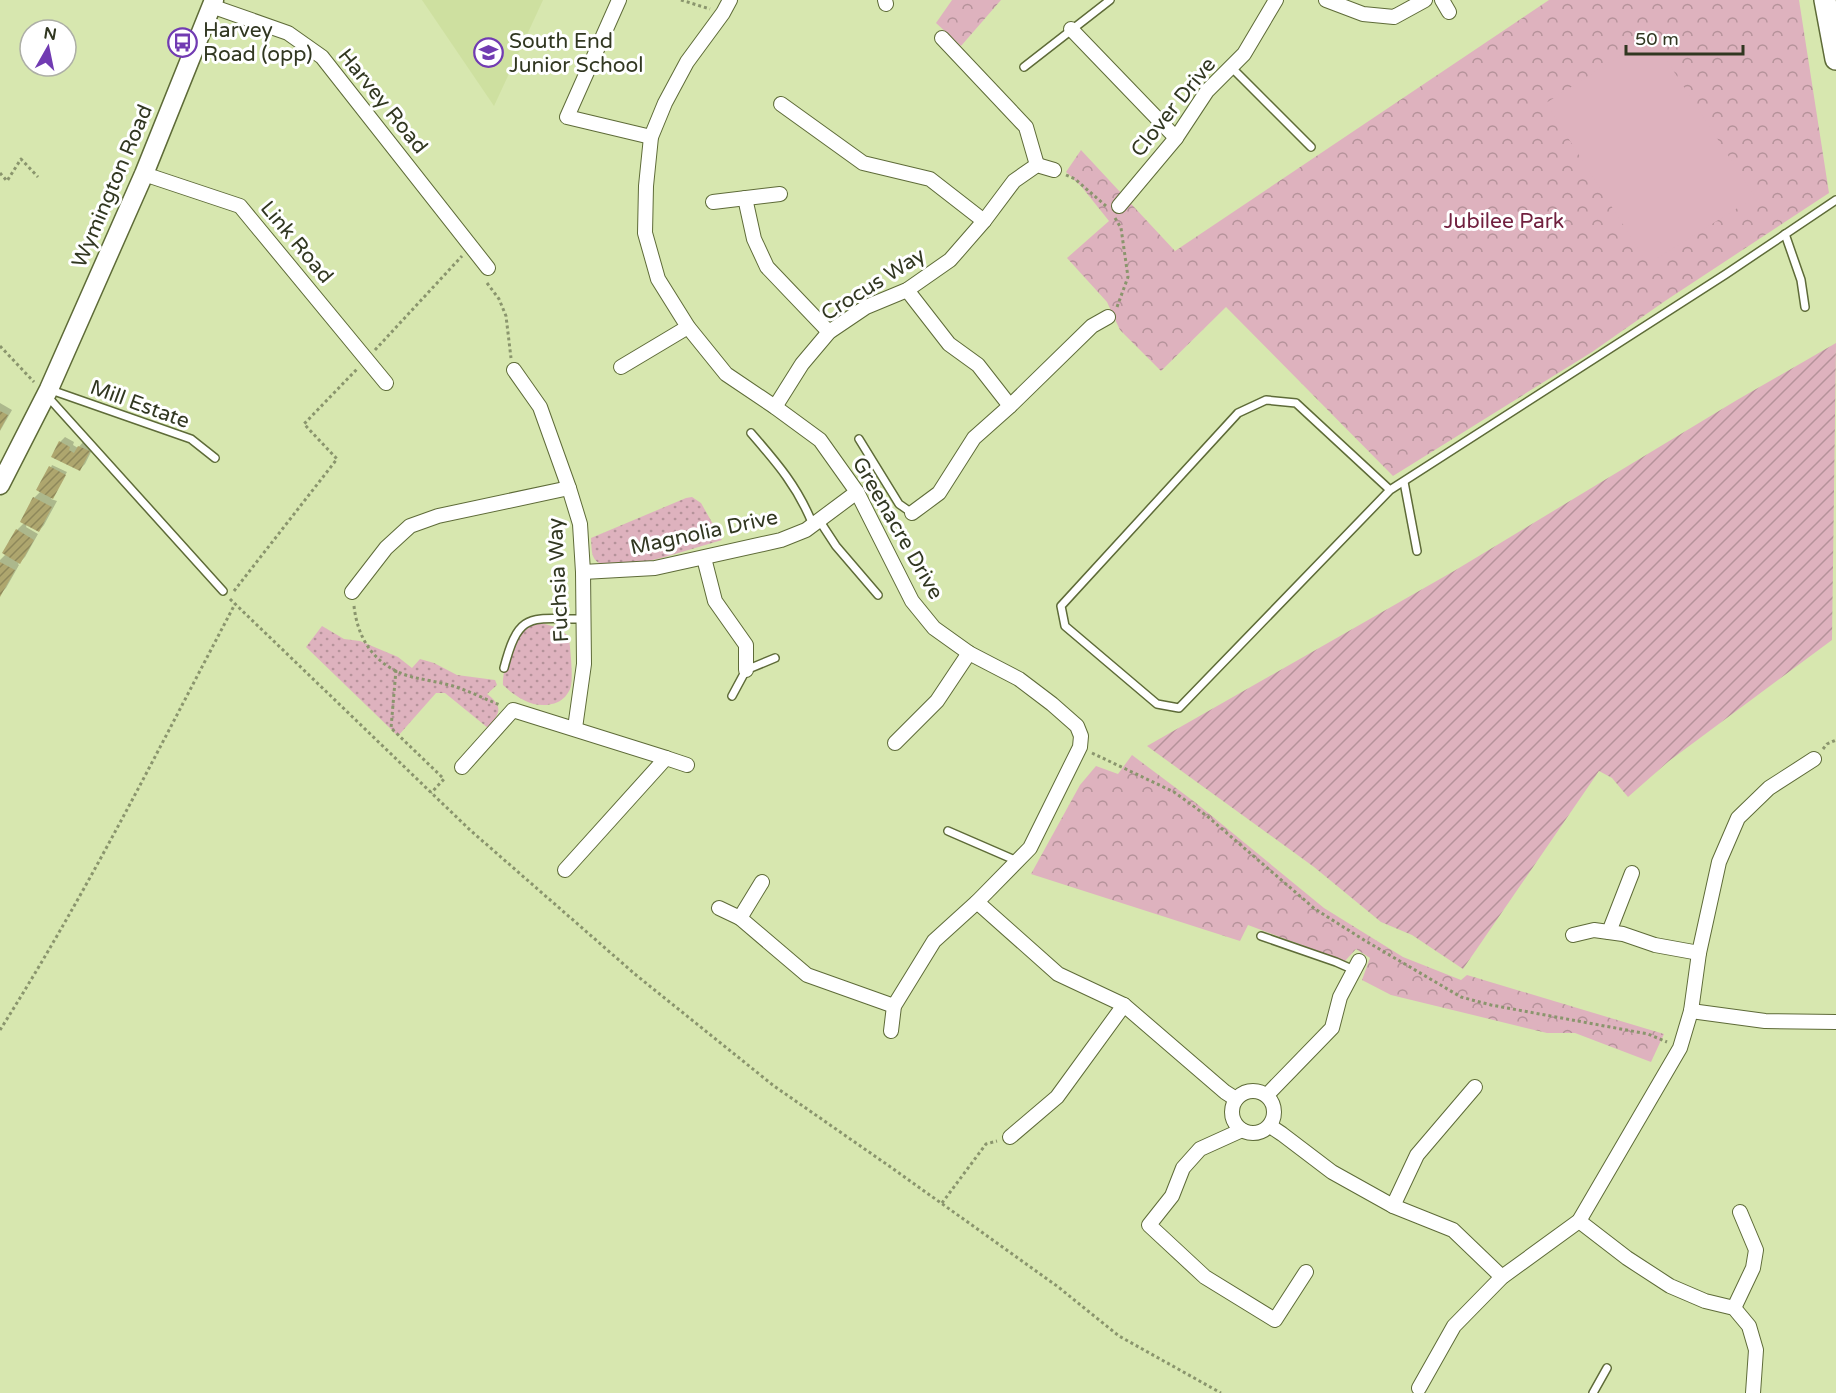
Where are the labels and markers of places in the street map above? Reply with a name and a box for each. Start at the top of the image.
place label: Harvey Road (opp) [203,18,313,67]
bus stop icon: Harvey Road (opp) [166,26,198,58]
place label: South End Junior School [509,29,644,78]
school or university icon: South End Junior School [472,37,504,69]

